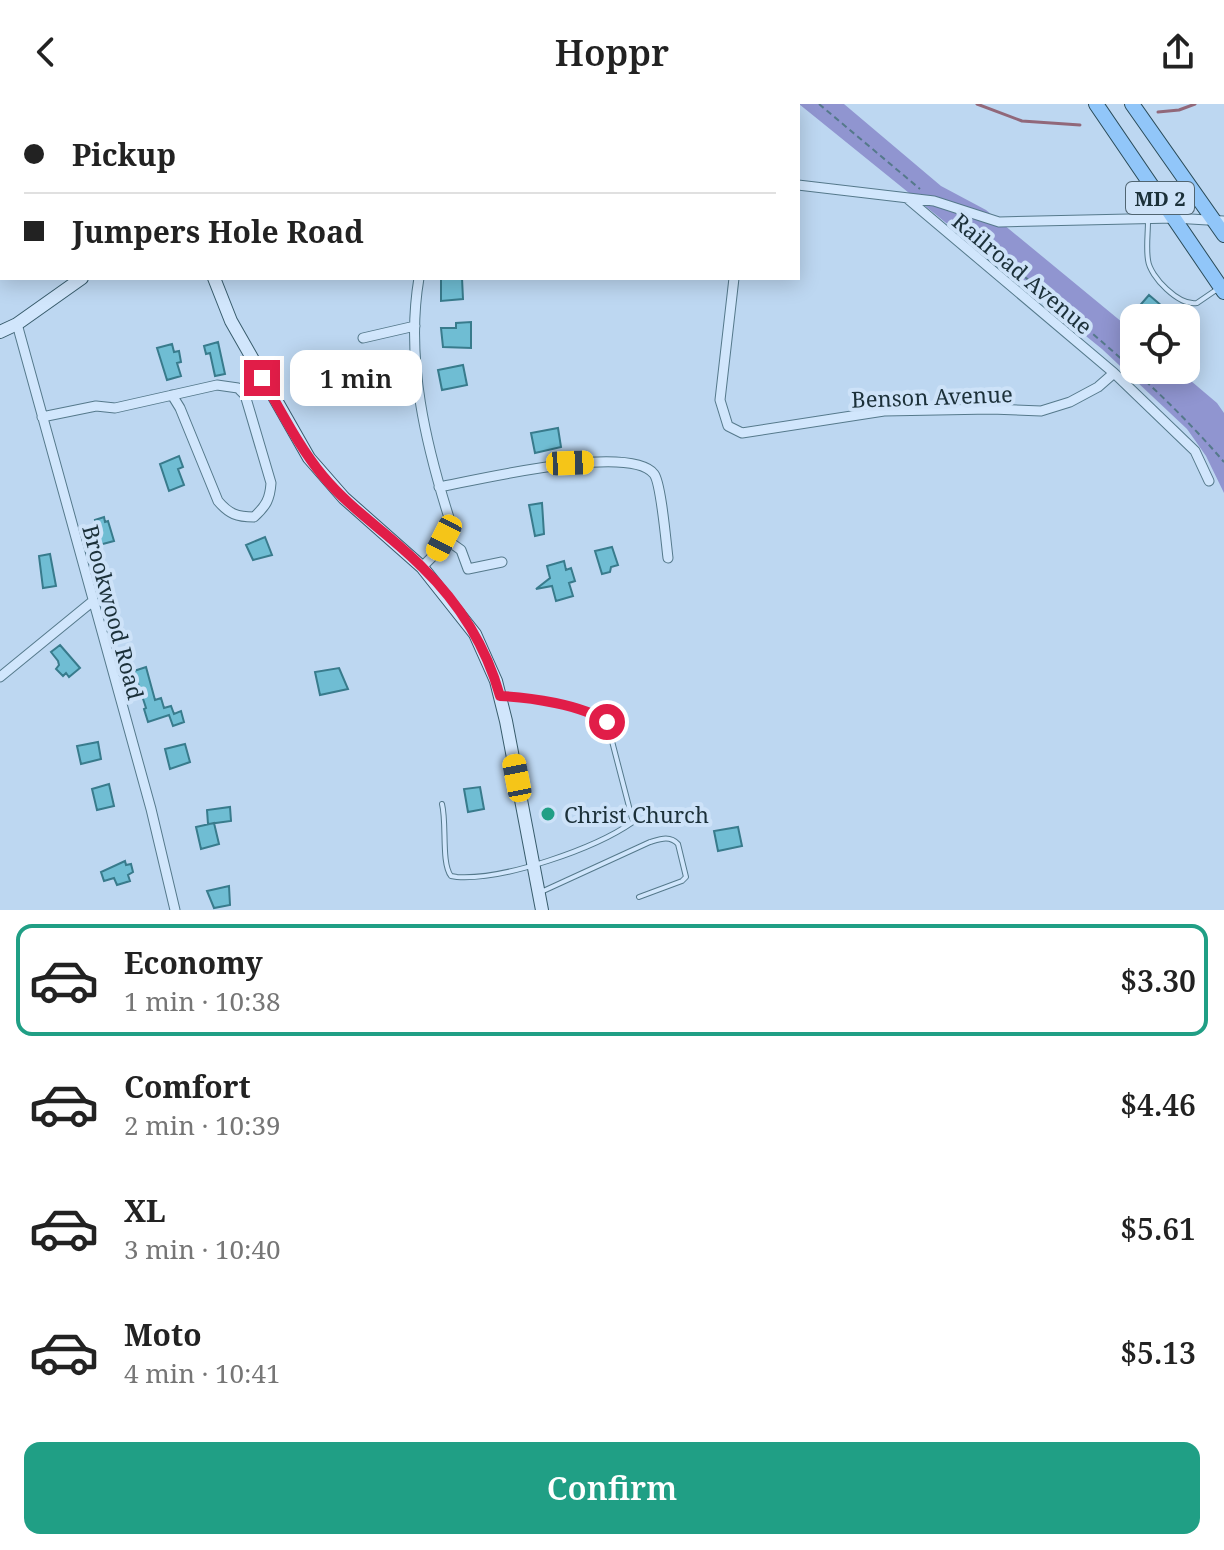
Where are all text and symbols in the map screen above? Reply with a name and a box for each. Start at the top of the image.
text: Hoppr [555,28,669,77]
icon: back [24,30,68,74]
icon: share [1156,30,1200,74]
text: Pickup [72,134,176,175]
road number: MD 2 [1126,182,1194,214]
street label: Railroad Avenue [947,206,1099,340]
text: Jumpers Hole Road [72,211,364,252]
map controls [1120,304,1200,384]
button: locate [1120,304,1200,384]
callout: 1 min [290,350,422,406]
route end [244,360,280,396]
text: 1 min [320,360,392,396]
street label: Benson Avenue [851,378,1013,414]
car [546,450,594,476]
car [422,511,466,565]
street label: Brookwood Road [76,521,152,703]
route start [589,704,625,740]
car [501,752,533,804]
place label: Christ Church [564,799,709,829]
marker: Christ Church [539,805,557,823]
text: Economy [124,942,263,983]
icon: car [28,944,100,1016]
text: $3.30 [1120,960,1196,1001]
text: 1 min · 10:38 [124,983,281,1019]
text: Comfort [124,1066,251,1107]
icon: car [28,1068,100,1140]
text: $4.46 [1120,1084,1196,1125]
text: 2 min · 10:39 [124,1107,281,1143]
text: XL [124,1190,166,1231]
icon: car [28,1192,100,1264]
text: $5.61 [1120,1208,1196,1249]
text: 3 min · 10:40 [124,1231,281,1267]
text: Moto [124,1314,202,1355]
icon: car [28,1316,100,1388]
text: $5.13 [1120,1332,1196,1373]
text: 4 min · 10:41 [124,1355,281,1391]
button: Confirm [24,1442,1200,1534]

